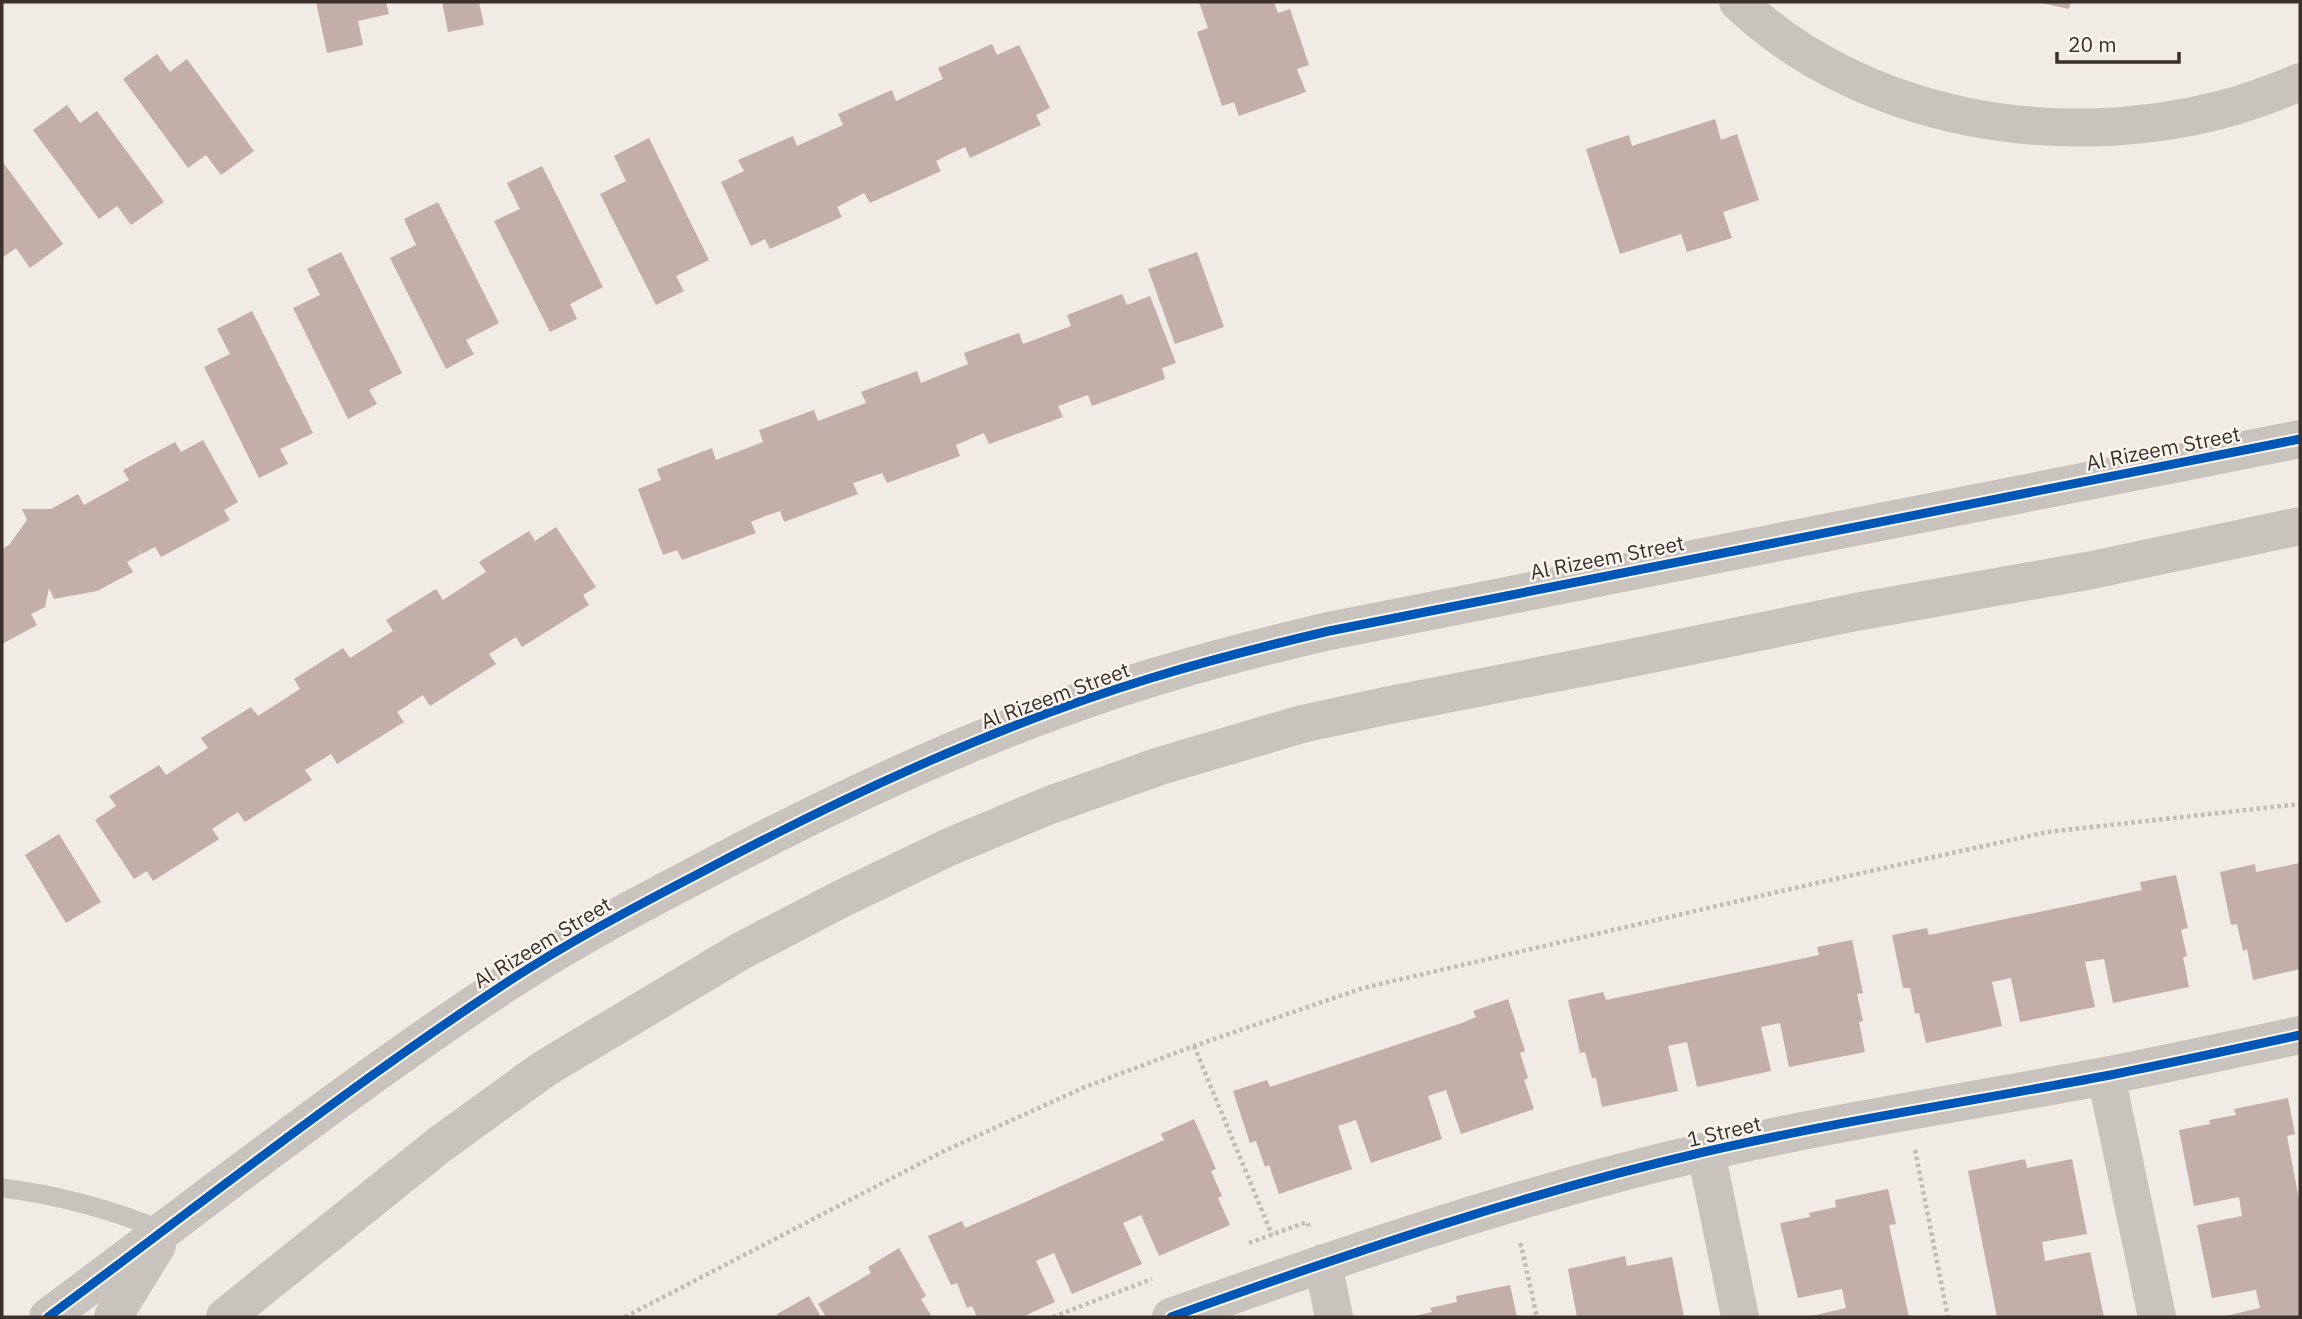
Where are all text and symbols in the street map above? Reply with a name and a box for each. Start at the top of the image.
scale bar [2057,21,2180,65]
text: 20 m [2068,30,2117,58]
street label: Al Rizeem Street [2084,419,2242,477]
street label: Al Rizeem Street [1528,528,1686,586]
street label: Al Rizeem Street [977,655,1133,735]
street label: Al Rizeem Street [468,890,616,994]
street label: 1 Street [1684,1109,1764,1153]

